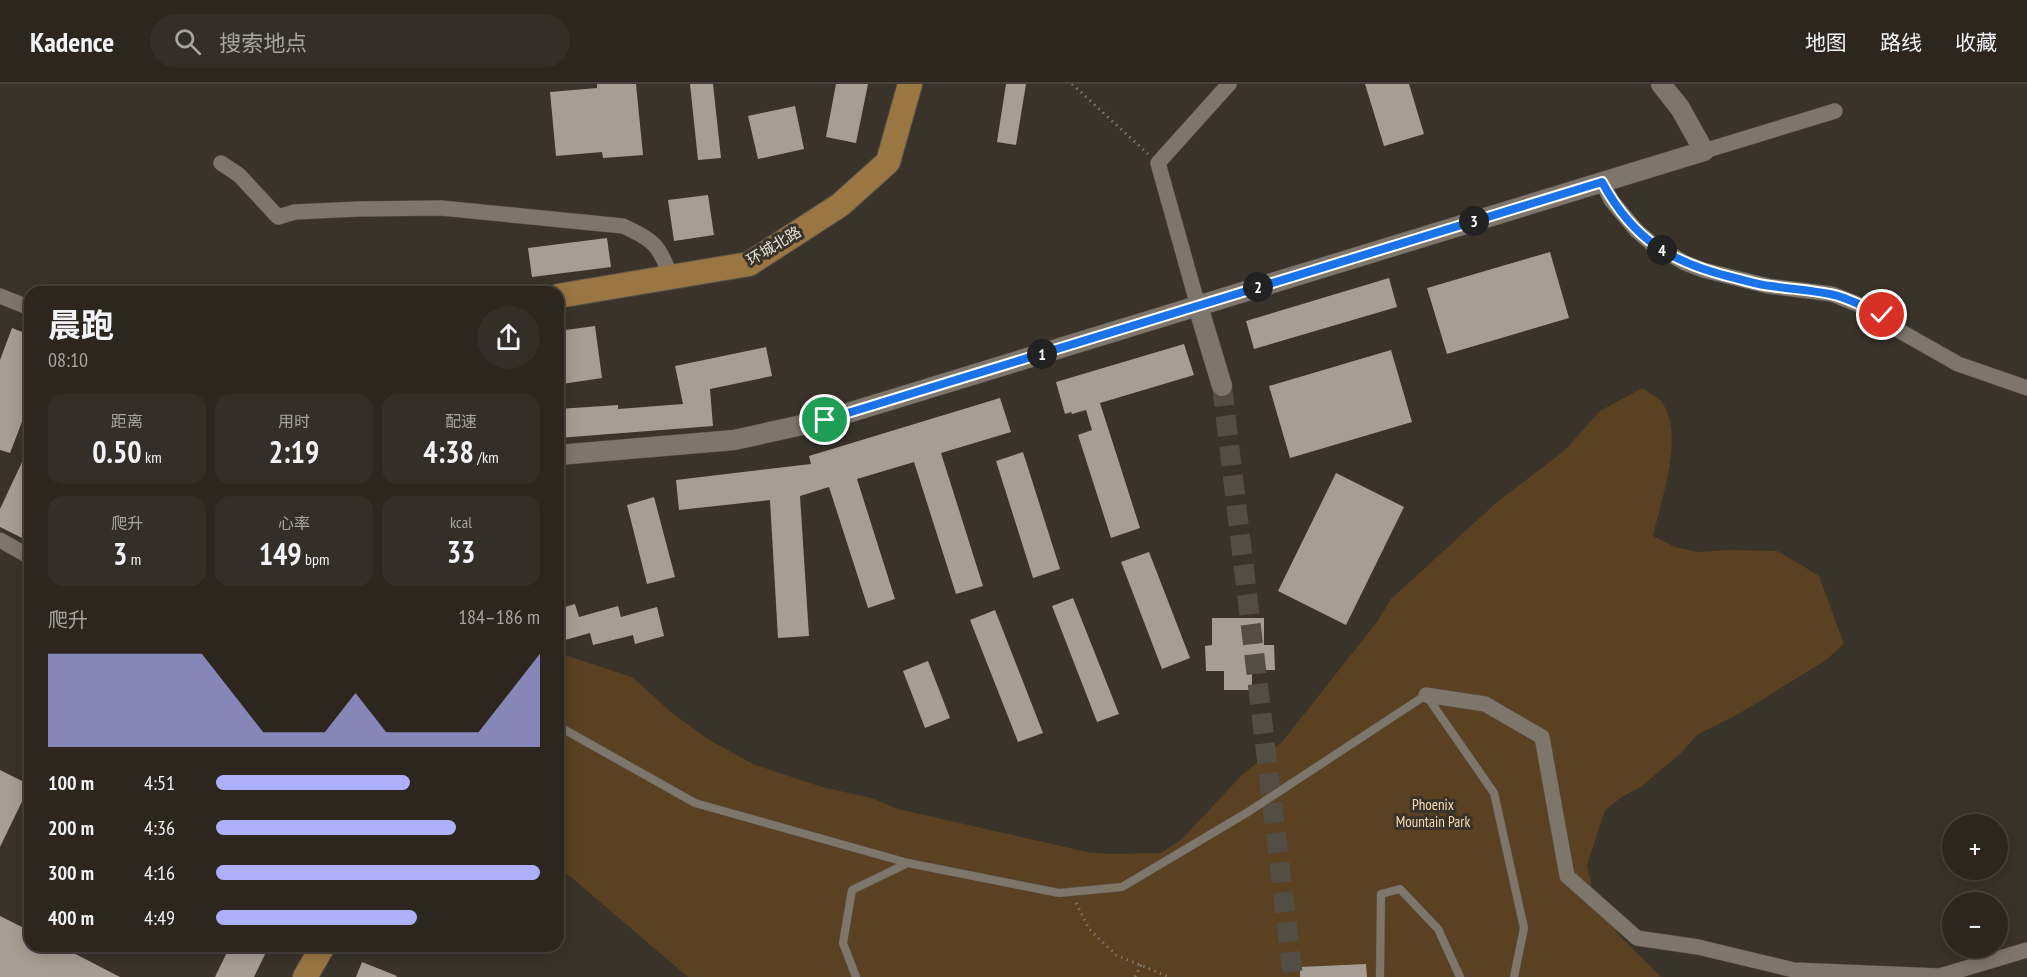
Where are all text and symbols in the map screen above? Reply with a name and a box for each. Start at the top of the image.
search box [150,14,570,68]
text: Kadence [30,23,114,60]
icon: search [171,25,204,58]
text: 搜索地点 [219,29,307,57]
text: 地图 [1805,29,1847,56]
text: 路线 [1880,29,1922,56]
text: 收藏 [1955,29,1997,56]
pin: 3 [1459,206,1489,236]
text: 3 [1470,211,1478,231]
street label: 环城北路 [743,222,804,269]
pin: 4 [1647,235,1677,265]
text: 4 [1658,240,1666,260]
pin: 2 [1243,272,1273,302]
text: 2 [1254,277,1262,297]
pin [1856,289,1907,340]
icon: check [1865,298,1898,331]
text: 晨跑 [48,303,114,346]
button: share [477,306,540,369]
pin: 1 [1027,339,1057,369]
text: 1 [1038,344,1046,364]
text: 08:10 [48,347,88,373]
pin [799,394,850,445]
icon: arrive [808,403,841,436]
text: 距离 [111,411,143,431]
text: 用时 [278,411,310,431]
text: 配速 [445,411,477,431]
text: 0.50 [92,432,142,471]
text: 2:19 [269,432,319,471]
text: 4:38 [423,432,474,471]
text: km [142,447,162,467]
text: /km [474,447,499,467]
text: kcal [450,512,472,532]
text: 爬升 [111,513,143,533]
text: 心率 [278,513,310,533]
text: 33 [447,532,475,571]
text: 3 [113,534,127,573]
text: 149 [259,534,302,573]
text: m [127,549,141,569]
text: bpm [302,549,329,569]
text: 184–186 m [458,604,540,630]
text: 爬升 [48,607,88,633]
text: 100 m [48,770,94,796]
text: 4:51 [144,770,175,796]
park label: Phoenix Mountain Park [1396,795,1470,831]
map controls [1942,814,2008,958]
button: + [1942,814,2008,880]
text: 200 m [48,815,94,841]
text: 4:36 [144,815,175,841]
text: 300 m [48,860,94,886]
text: 4:16 [144,860,175,886]
button: − [1942,892,2008,958]
text: 400 m [48,905,94,931]
text: 4:49 [144,905,175,931]

